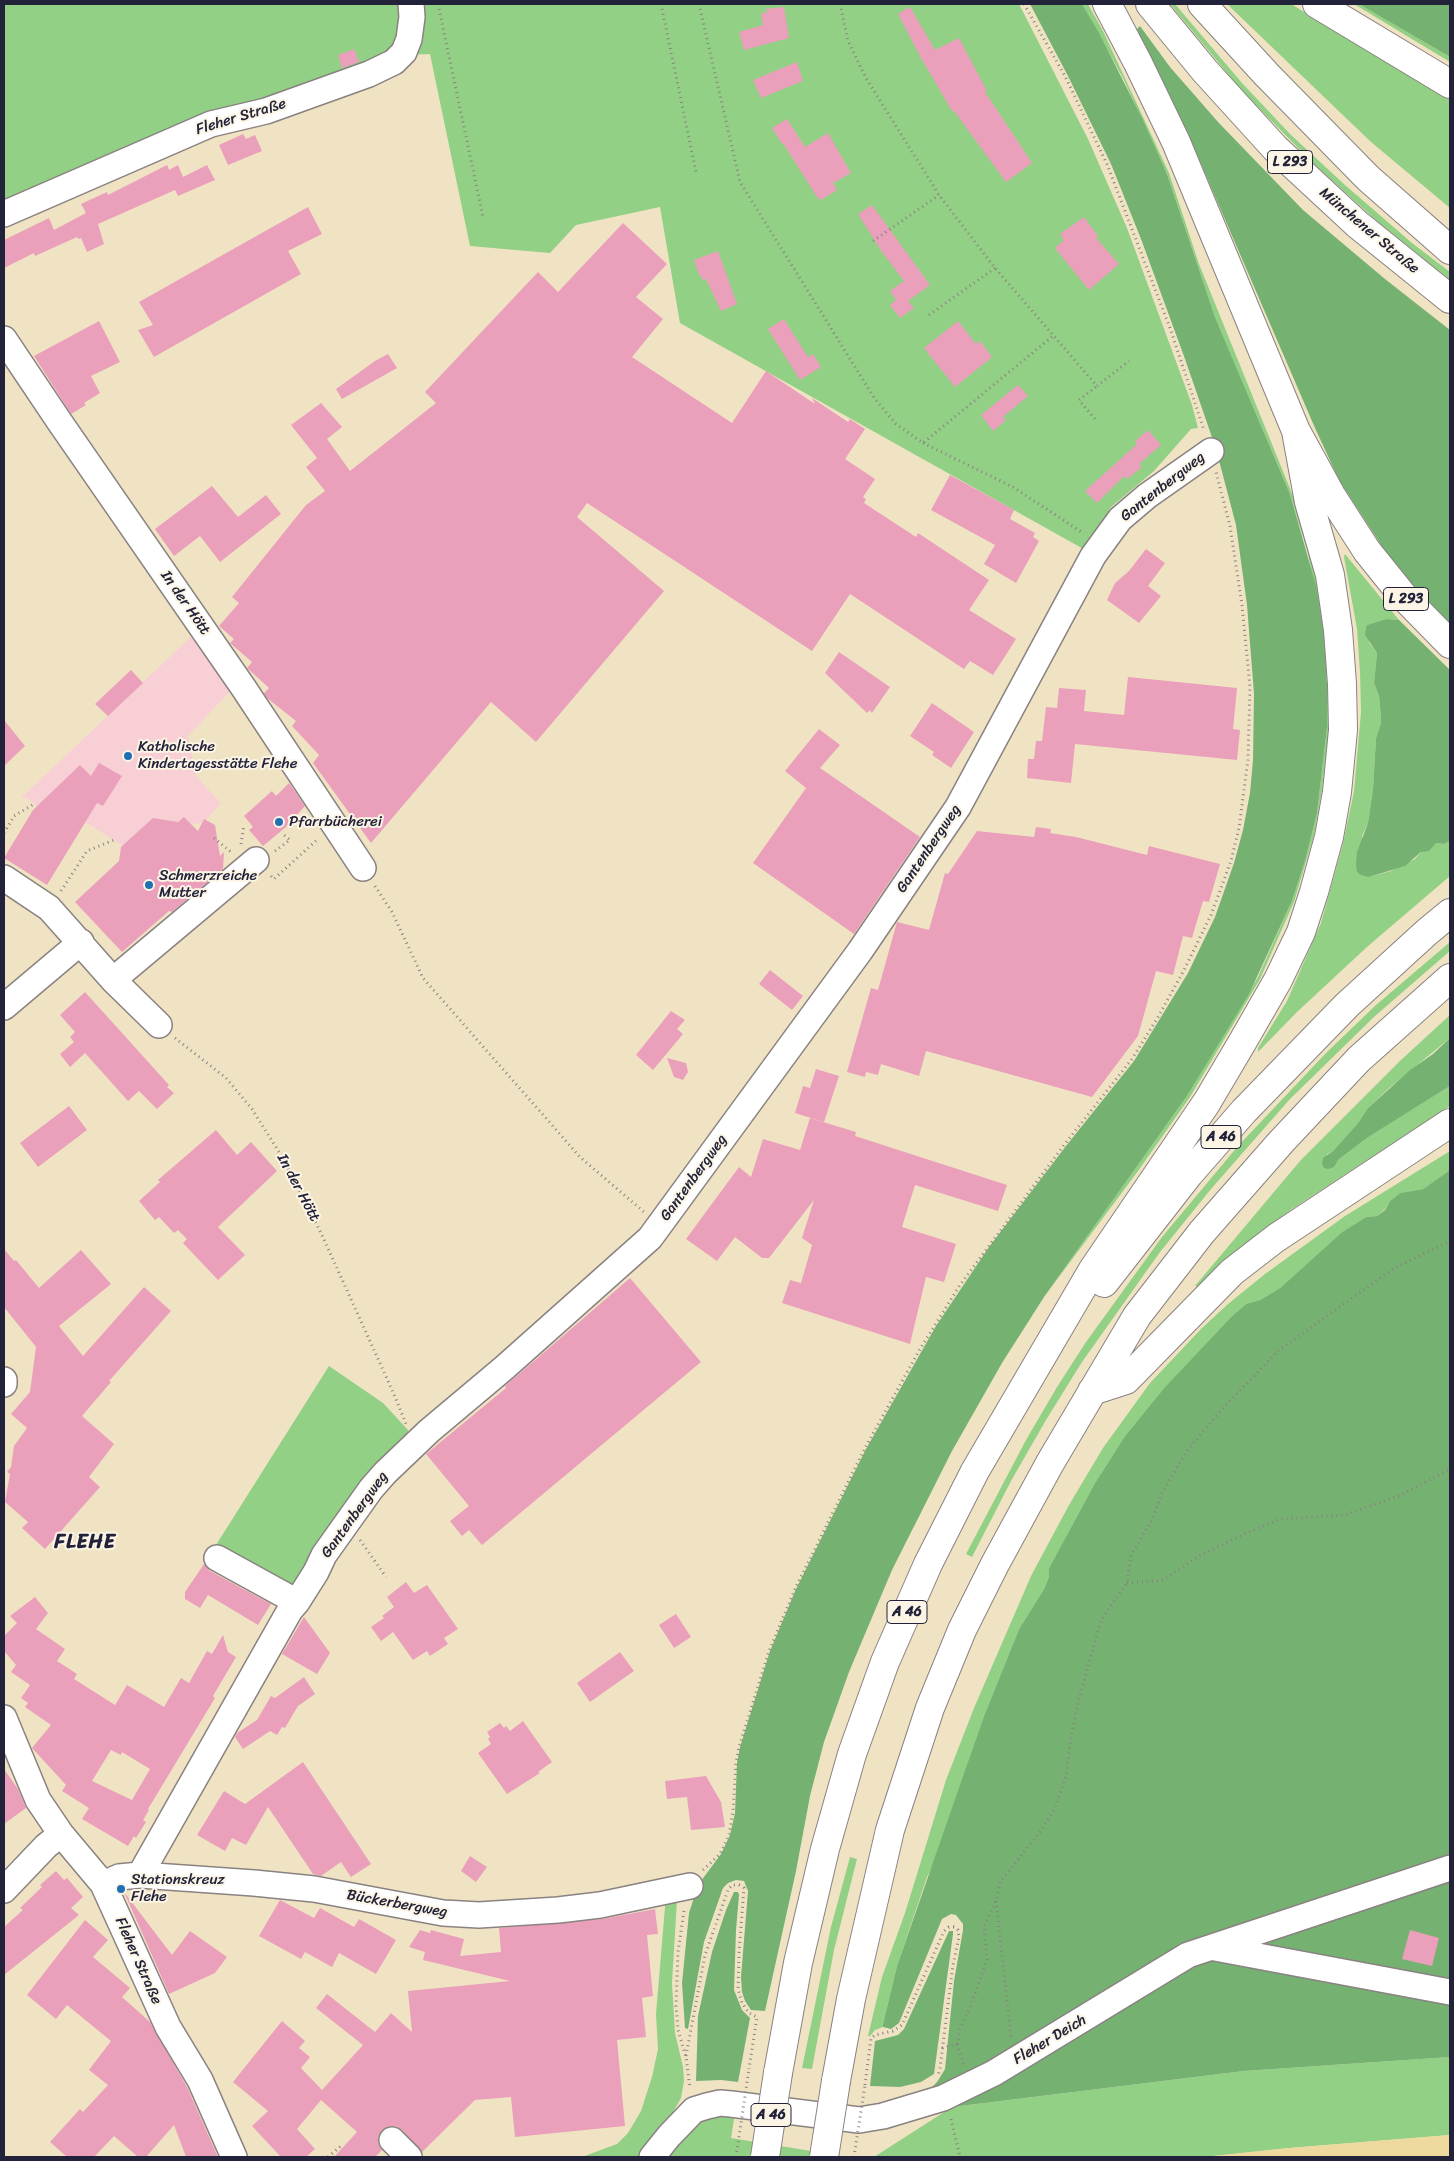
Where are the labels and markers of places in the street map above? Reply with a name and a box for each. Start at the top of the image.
place label: Katholische Kindertagesstätte Flehe [138,738,297,773]
marker: Katholische Kindertagesstätte Flehe [122,750,134,762]
place label: Pfarrbücherei [289,813,382,831]
marker: Pfarrbücherei [273,816,285,828]
place label: Schmerzreiche Mutter [159,867,257,902]
marker: Schmerzreiche Mutter [143,879,155,891]
place label: Stationskreuz Flehe [131,1871,225,1906]
marker: Stationskreuz Flehe [115,1883,127,1895]

